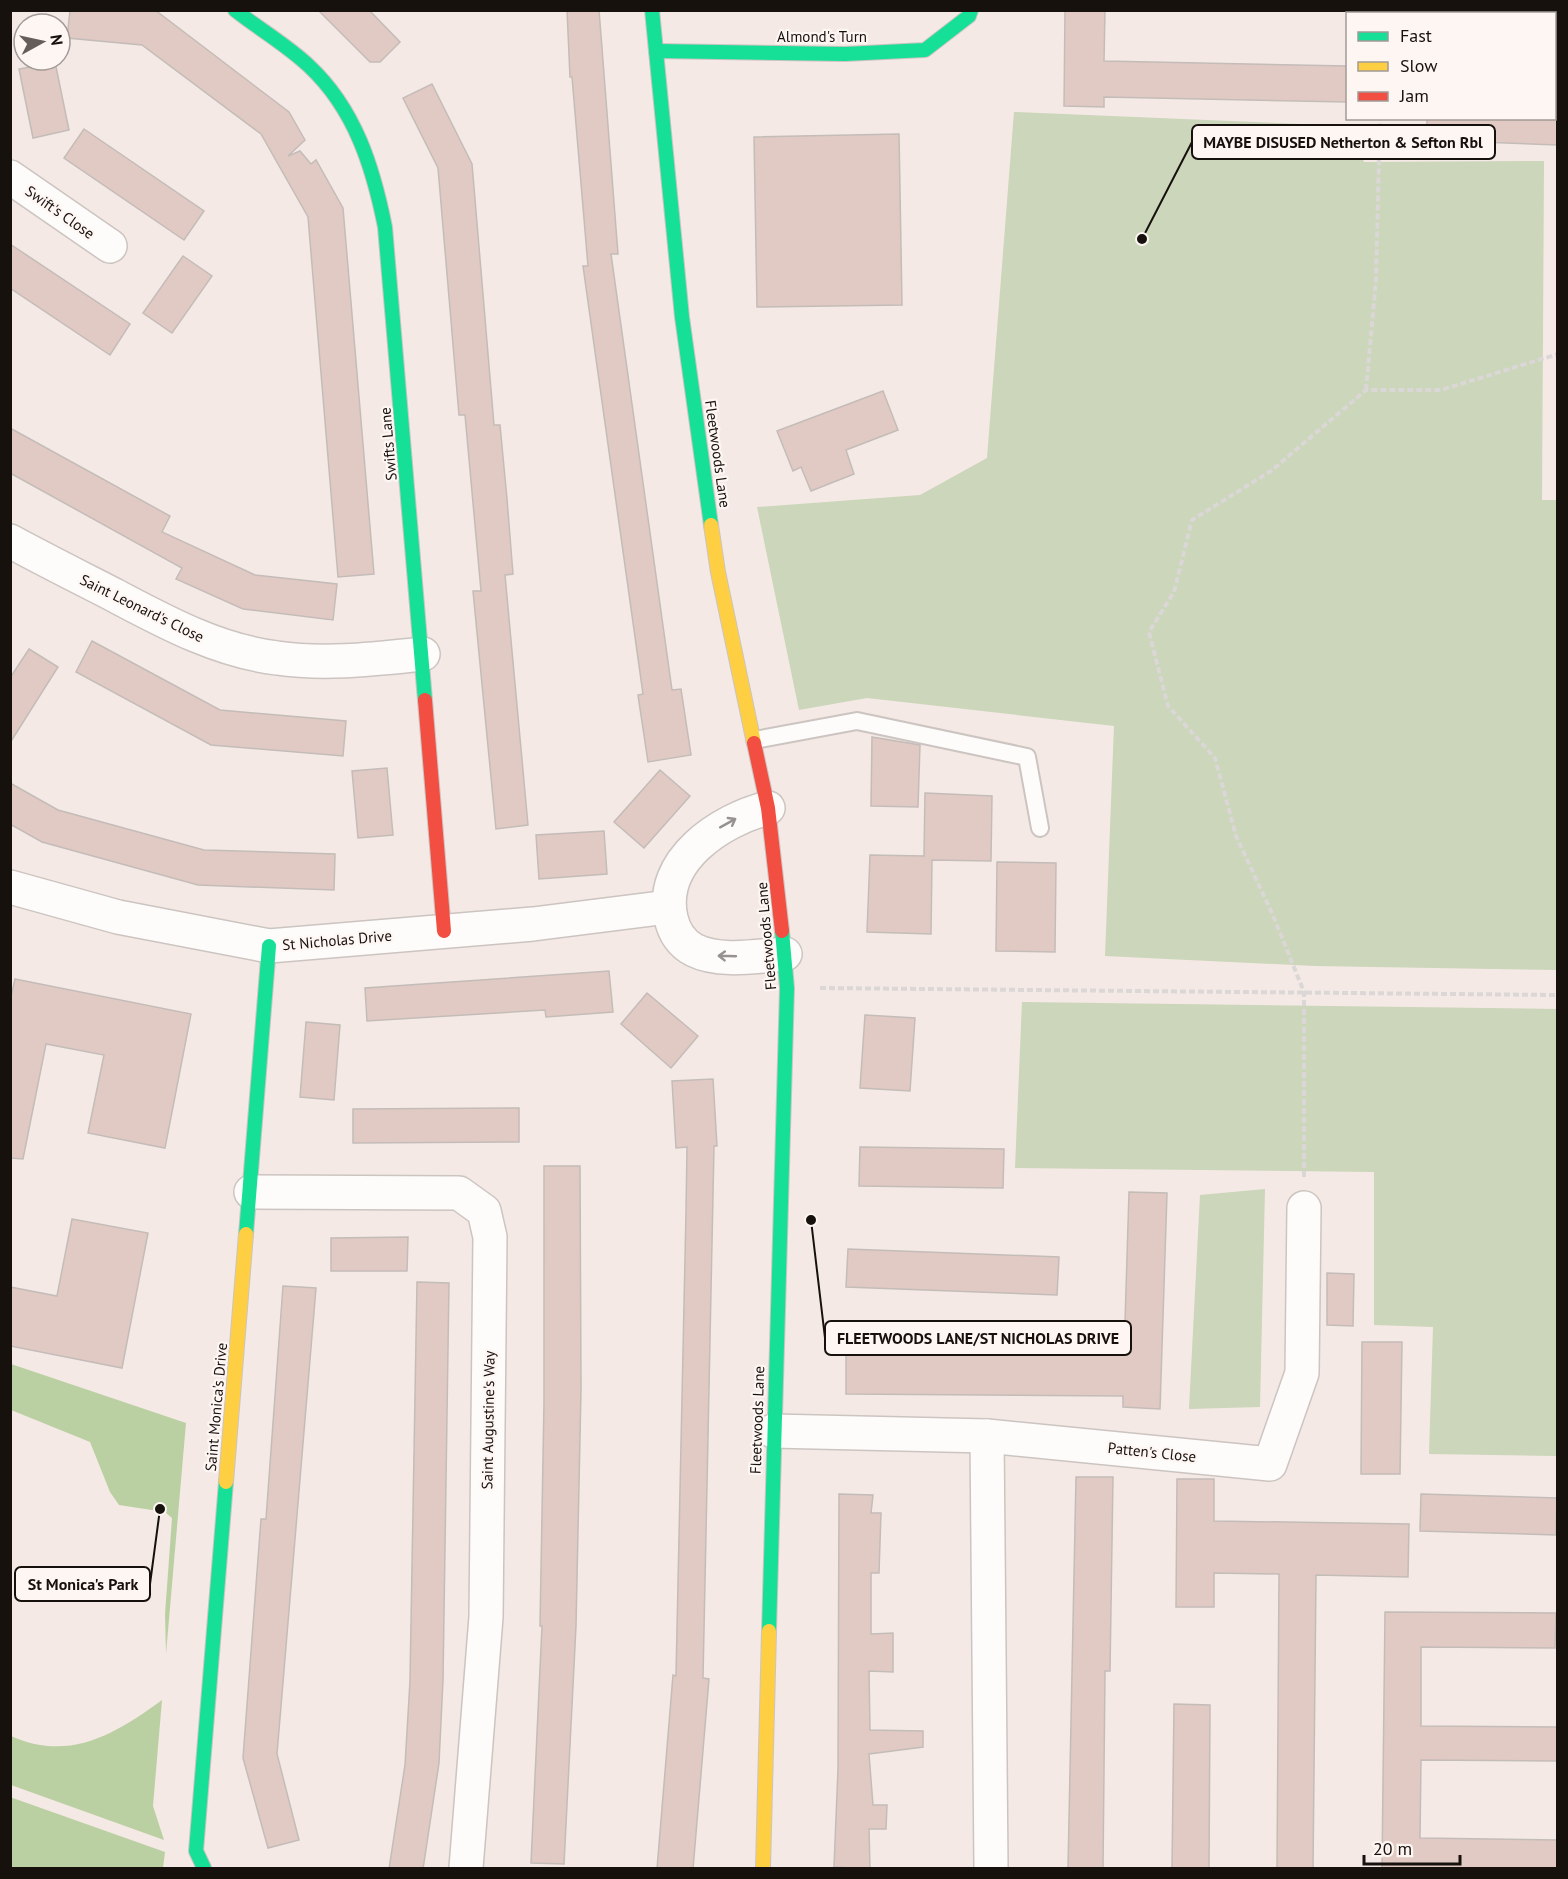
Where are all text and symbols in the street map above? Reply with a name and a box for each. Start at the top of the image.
north arrow [12,12,72,72]
legend [1346,12,1556,120]
text: Fast [1400,24,1432,47]
street label: Almond's Turn [777,27,867,46]
text: N [46,33,67,47]
text: Slow [1400,54,1438,77]
text: Jam [1399,84,1429,107]
callout: MAYBE DISUSED Netherton & Sefton Rbl [1192,125,1495,159]
text: MAYBE DISUSED Netherton & Sefton Rbl [1203,132,1483,152]
street label: Swift's Close [22,181,98,243]
street label: Fleetwoods Lane [701,399,735,509]
street label: Swifts Lane [375,406,401,482]
street label: Saint Leonard's Close [77,570,207,646]
one-way arrow [719,817,736,829]
street label: Fleetwoods Lane [752,881,780,991]
street label: St Nicholas Drive [281,926,393,954]
one-way arrow [718,951,738,962]
callout: FLEETWOODS LANE/ST NICHOLAS DRIVE [825,1321,1131,1355]
text: FLEETWOODS LANE/ST NICHOLAS DRIVE [837,1328,1119,1348]
street label: Saint Monica's Drive [201,1342,231,1472]
street label: Saint Augustine's Way [477,1350,499,1490]
street label: Fleetwoods Lane [746,1366,768,1474]
street label: Patten's Close [1107,1438,1197,1466]
callout: St Monica's Park [15,1567,150,1601]
text: St Monica's Park [28,1574,138,1594]
scale bar [1364,1828,1460,1866]
text: 20 m [1373,1837,1412,1860]

